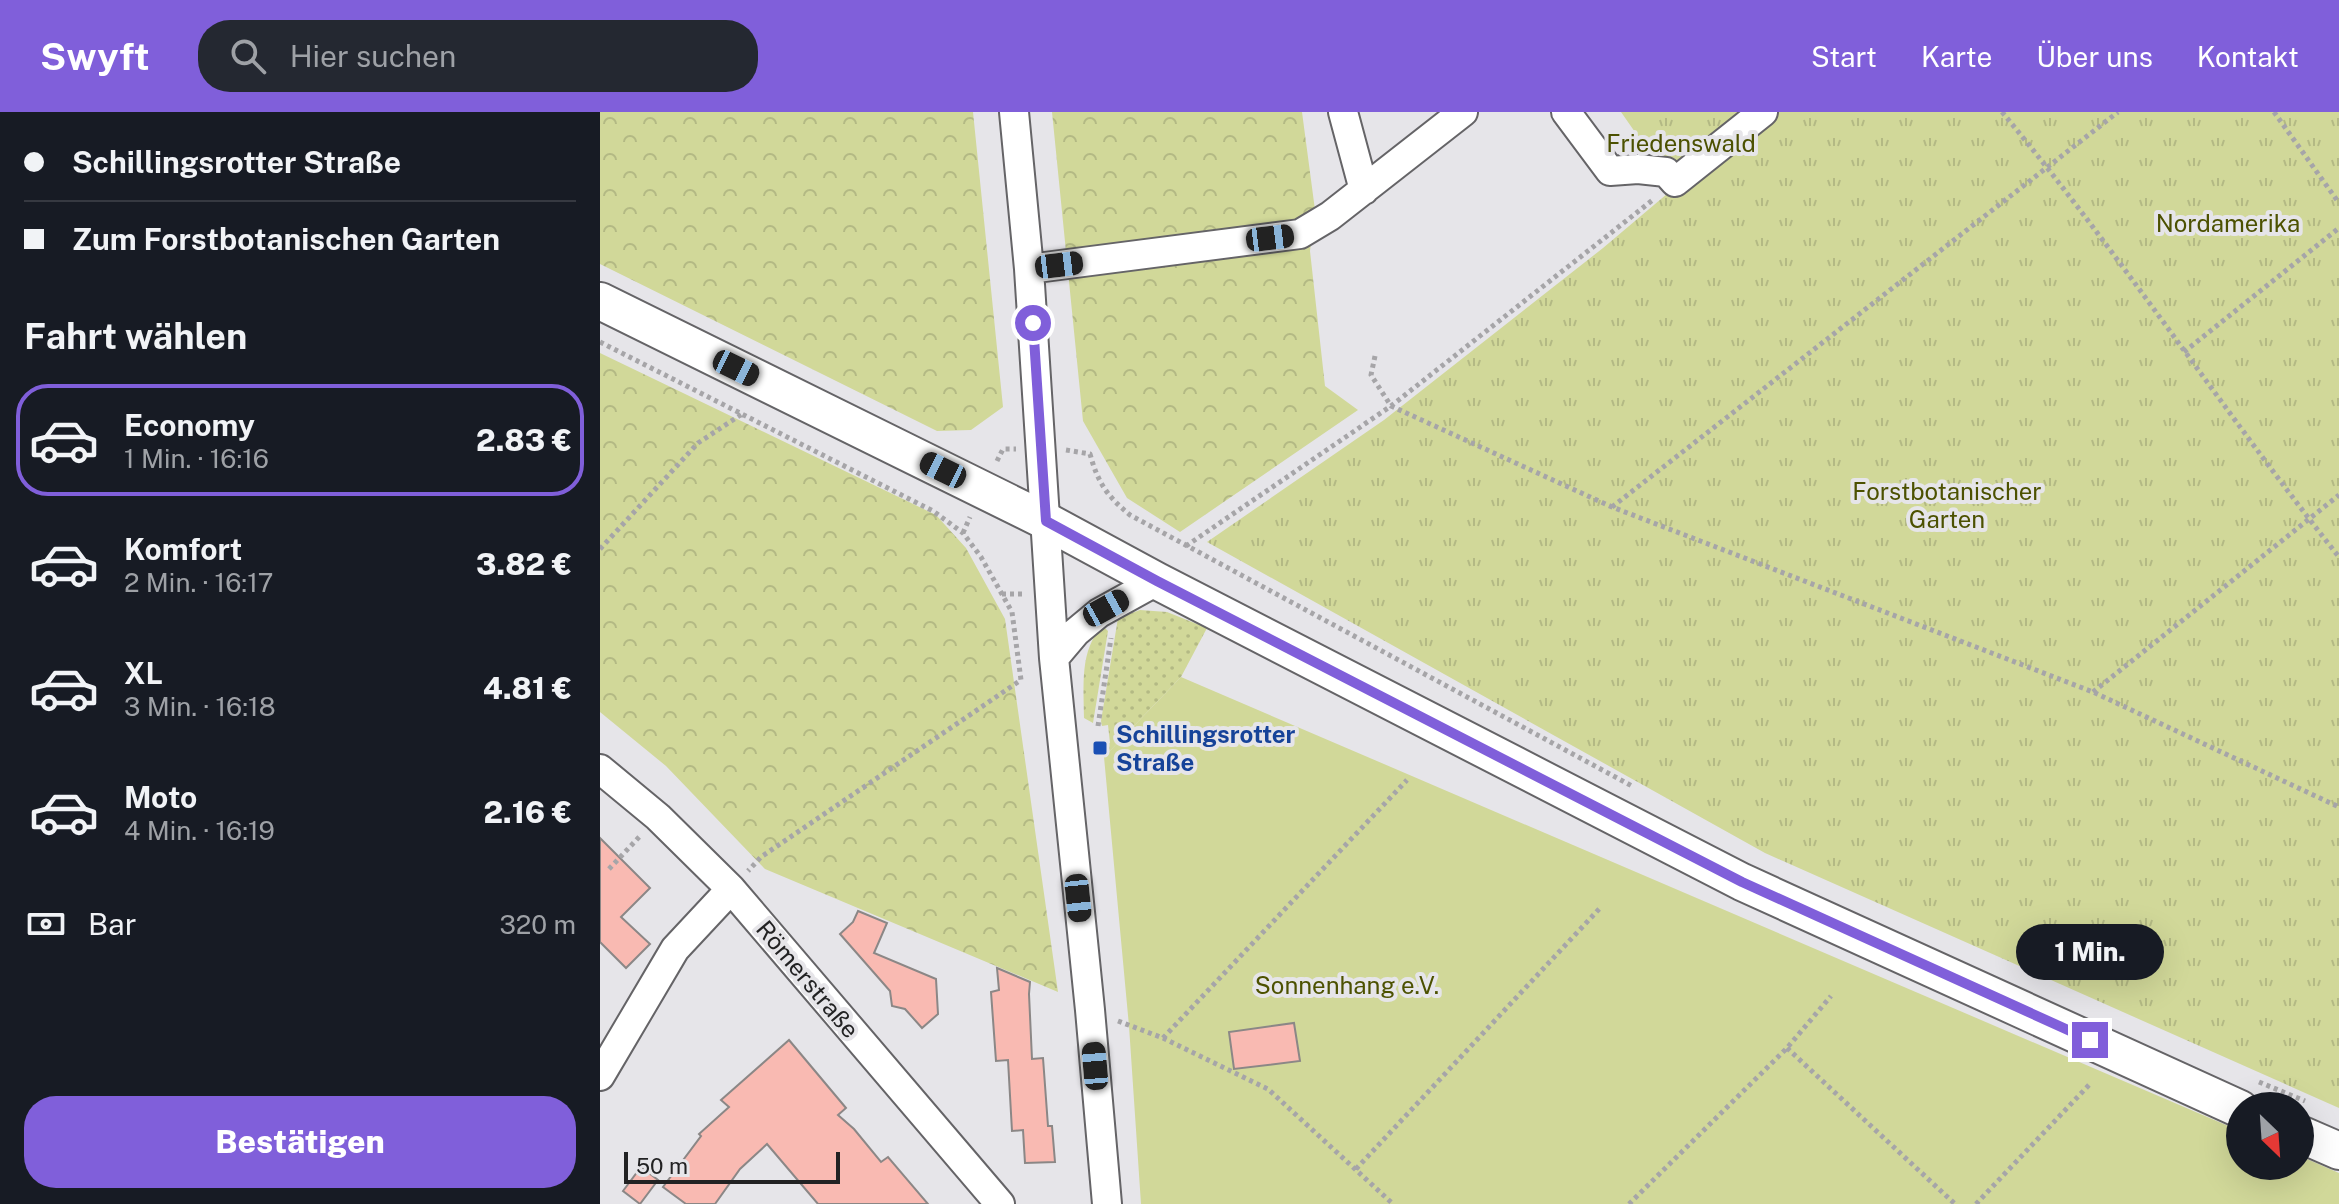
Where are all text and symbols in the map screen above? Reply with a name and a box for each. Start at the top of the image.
search box [198,20,758,92]
text: Swyft [40,34,150,79]
icon: search [226,34,270,78]
text: Hier suchen [290,38,456,74]
text: Start [1811,40,1877,73]
text: Karte [1921,40,1992,73]
text: Über uns [2036,40,2153,73]
text: Kontakt [2197,40,2299,73]
park label: Friedenswald [1606,129,1756,157]
text: Schillingsrotter Straße [72,144,401,180]
park label: Nordamerika [2156,209,2300,237]
text: Zum Forstbotanischen Garten [72,221,500,257]
car [1245,223,1295,253]
car [1034,250,1084,280]
route start [1015,305,1051,341]
text: Fahrt wählen [24,315,247,357]
car [709,347,763,389]
icon: car [28,404,100,476]
text: Economy [124,407,255,443]
text: 2.83 € [476,422,572,458]
text: 1 Min. · 16:16 [124,443,269,474]
car [916,449,970,491]
park label: Forstbotanischer Garten [1852,477,2042,533]
icon: car [28,528,100,600]
text: Komfort [124,531,242,567]
text: 3.82 € [476,546,572,582]
text: 2 Min. · 16:17 [124,567,273,598]
car [1079,586,1133,630]
icon: car [28,652,100,724]
text: XL [124,655,163,691]
text: 4.81 € [483,670,572,706]
text: 3 Min. · 16:18 [124,691,276,722]
place label: Schillingsrotter Straße [1116,720,1296,776]
marker: Schillingsrotter Straße [1091,739,1109,757]
icon: car [28,776,100,848]
text: Moto [124,779,197,815]
text: 2.16 € [483,794,572,830]
text: 4 Min. · 16:19 [124,815,275,846]
car [1064,873,1092,923]
icon: cash [24,902,68,946]
text: Bar [88,906,136,942]
text: 320 m [499,909,576,940]
street label: Römerstraße [751,915,865,1043]
callout: 1 Min. [2016,924,2164,980]
text: 1 Min. [2054,936,2126,967]
park label: Sonnenhang e.V. [1255,971,1439,999]
route end [2072,1022,2108,1058]
car [1081,1041,1109,1091]
north arrow [2226,1092,2314,1180]
map controls [2226,1092,2314,1180]
button: Bestätigen [24,1096,576,1188]
scale bar [624,1148,840,1184]
text: 50 m [636,1153,688,1179]

